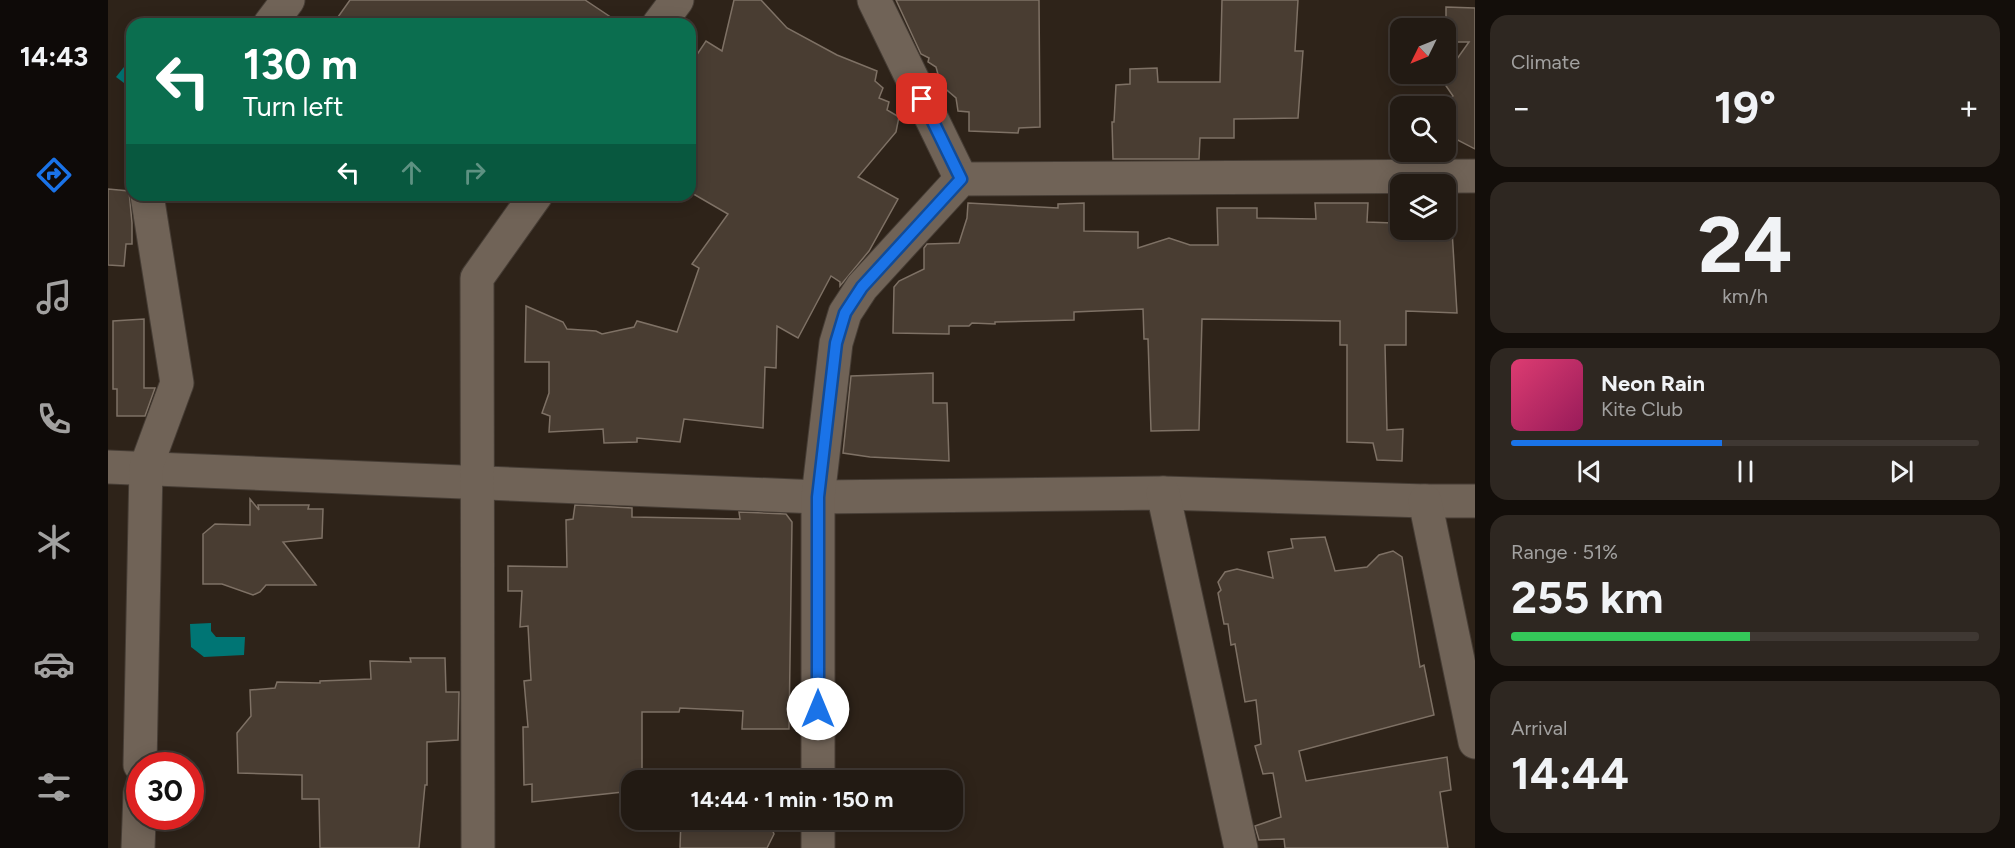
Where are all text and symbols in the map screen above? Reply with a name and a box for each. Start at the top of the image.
north arrow [1390,18,1456,84]
map controls [1390,18,1456,240]
text: 130 m [243,39,358,90]
text: 14:43 [20,40,88,73]
icon: left [144,42,222,120]
text: Climate [1511,50,1580,74]
pin [896,73,947,124]
text: 19° [1714,80,1776,134]
icon: arrive [905,82,938,115]
text: − [1511,88,1532,127]
text: + [1958,88,1979,127]
text: Turn left [243,90,343,123]
button: search [1390,96,1456,162]
icon: directions [33,154,75,196]
icon: left [332,156,365,189]
icon: ahead [395,156,428,189]
icon: right [458,156,491,189]
button: layers [1390,174,1456,240]
text: 24 [1698,198,1792,292]
icon: music [33,276,75,318]
text: km/h [1722,284,1768,308]
text: Neon Rain [1601,370,1705,397]
text: Kite Club [1601,397,1683,421]
icon: phone [33,398,75,440]
icon: previous [1573,455,1606,488]
icon: pause [1729,455,1762,488]
icon: next [1885,455,1918,488]
icon: climate [33,521,75,563]
text: Range · 51% [1511,540,1618,564]
text: 255 km [1511,570,1664,624]
icon: car [33,643,75,685]
position arrow [786,677,850,741]
text: Arrival [1511,716,1567,740]
text: 14:44 [1511,746,1629,800]
speed limit sign: 30 [126,752,204,830]
icon: filters [33,766,75,808]
text: 14:44 · 1 min · 150 m [691,786,893,813]

